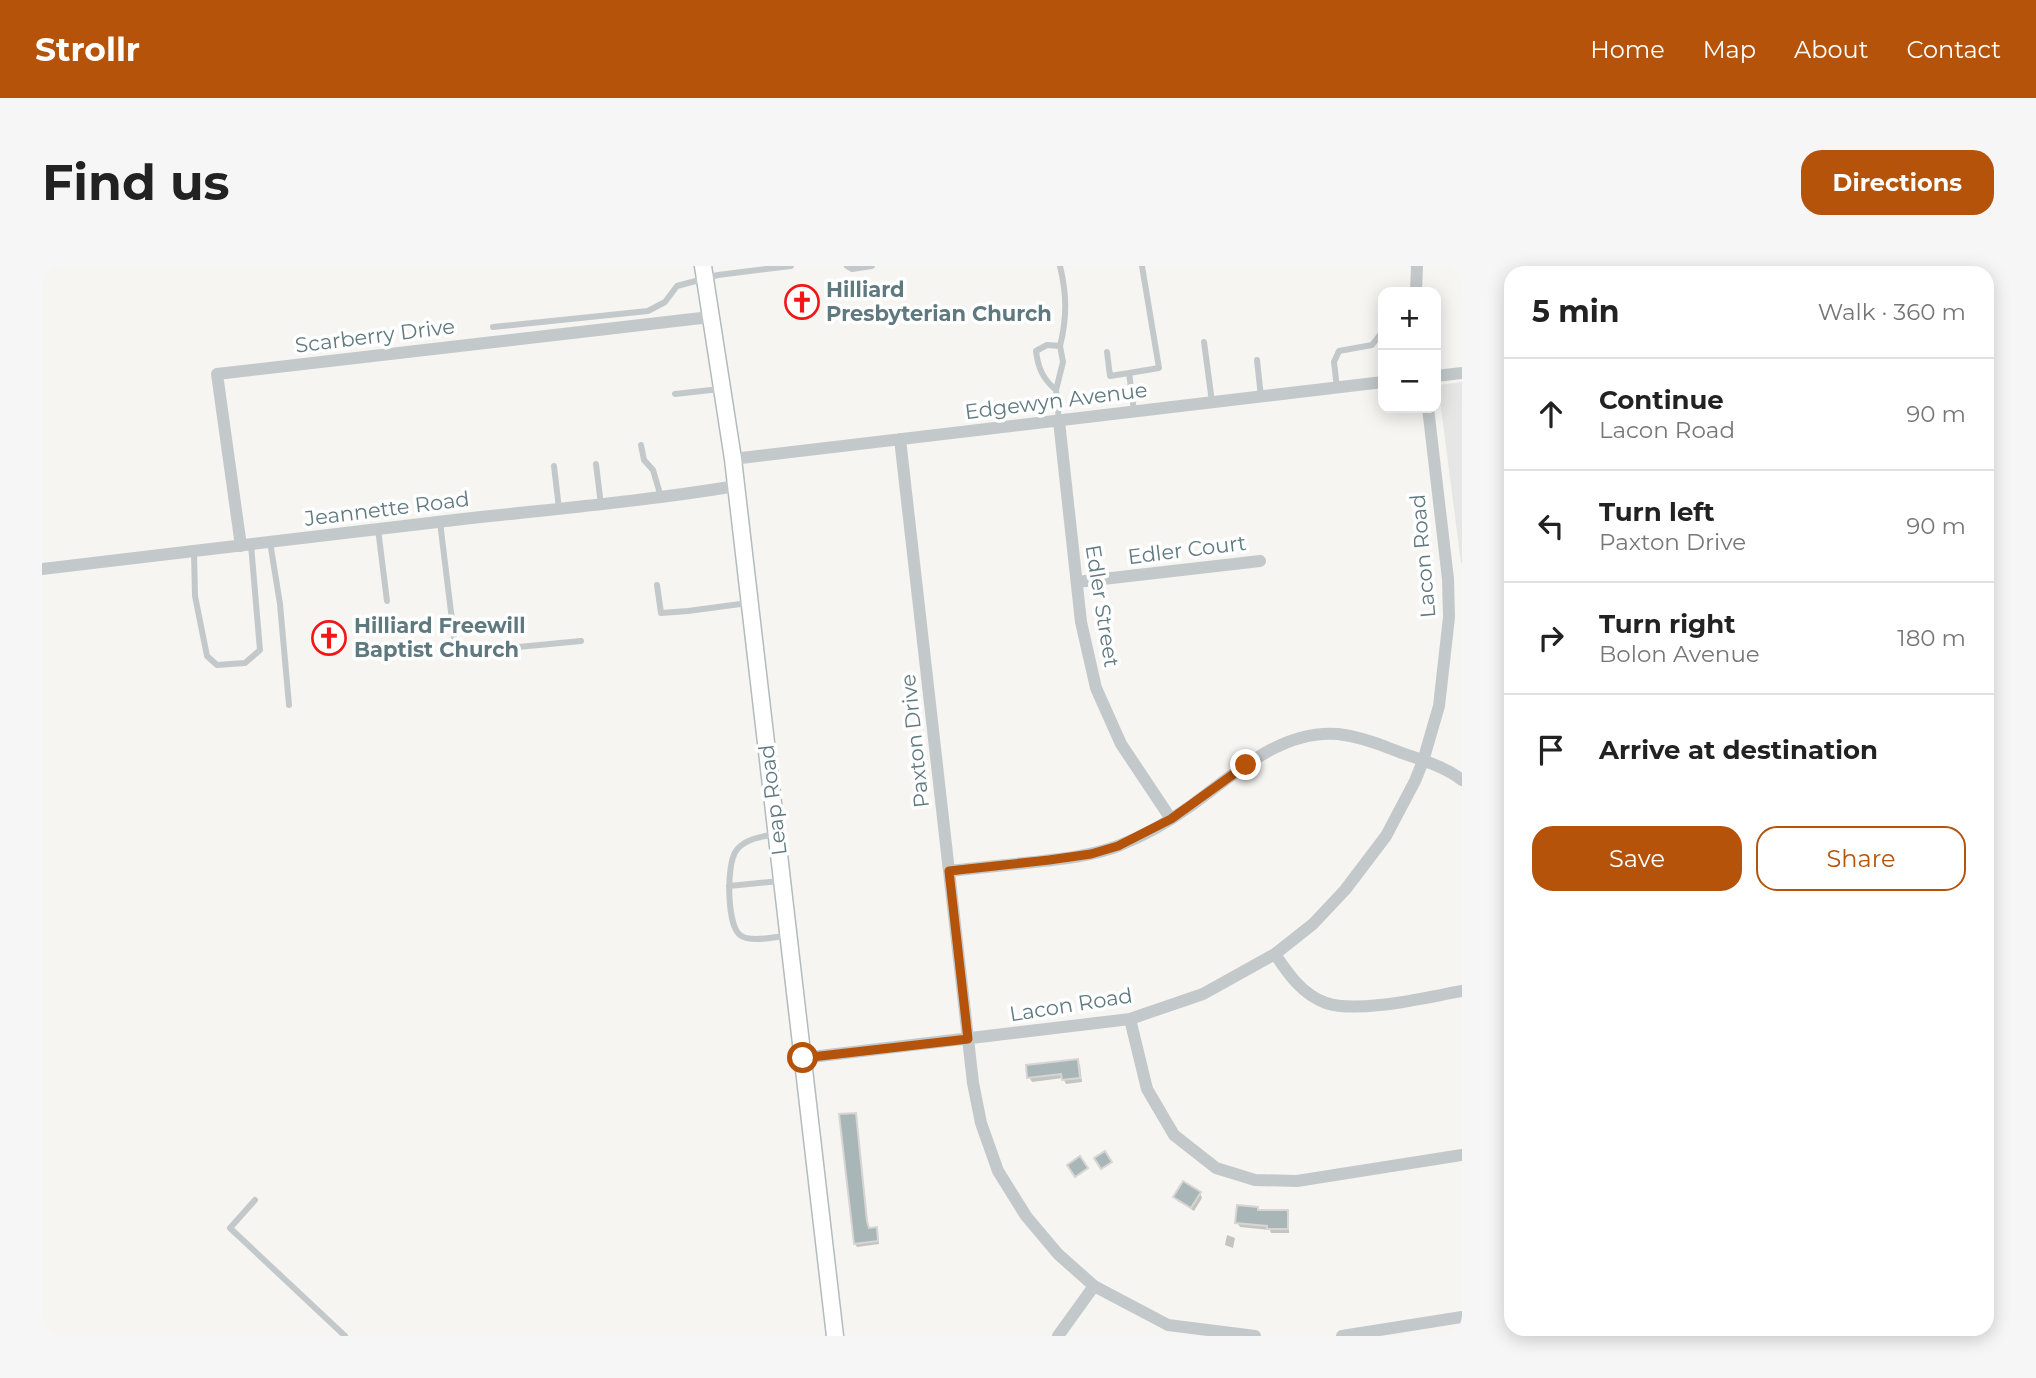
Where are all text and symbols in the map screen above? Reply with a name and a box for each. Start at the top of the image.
text: Strollr [35,29,140,69]
text: Home [1590,35,1665,64]
text: Map [1703,35,1756,64]
text: About [1794,35,1868,64]
text: Contact [1906,35,2001,64]
button: Directions [1801,150,1994,215]
text: Find us [42,153,230,212]
place label: Hilliard Presbyterian Church [826,277,1052,326]
church icon: Hilliard Presbyterian Church [783,283,821,321]
map controls [1378,287,1441,413]
button: + [1378,287,1441,350]
text: 5 min [1532,293,1620,330]
text: Walk · 360 m [1818,298,1966,326]
street label: Scarberry Drive [294,313,456,358]
button: − [1378,350,1441,413]
street label: Edgewyn Avenue [963,377,1149,424]
text: Continue [1599,384,1724,416]
icon: ahead [1532,395,1570,433]
text: 90 m [1906,400,1966,428]
text: Lacon Road [1599,416,1735,444]
street label: Jeannette Road [302,486,471,531]
street label: Lacon Road [1405,493,1440,619]
text: Turn left [1599,496,1715,528]
icon: left [1532,507,1570,545]
text: 90 m [1906,512,1966,540]
text: Paxton Drive [1599,528,1746,556]
street label: Edler Court [1126,530,1248,569]
street label: Edler Street [1080,543,1125,669]
text: Turn right [1599,608,1735,640]
place label: Hilliard Freewill Baptist Church [354,613,526,662]
church icon: Hilliard Freewill Baptist Church [310,619,348,657]
icon: right [1532,619,1570,657]
text: 180 m [1897,624,1966,652]
text: Bolon Avenue [1599,640,1760,668]
street label: Paxton Drive [895,673,934,809]
icon: arrive [1532,731,1570,769]
text: Arrive at destination [1599,734,1878,766]
street label: Leap Road [753,743,792,857]
route end [1230,749,1261,780]
button: Save [1532,826,1742,891]
button: Share [1756,826,1966,891]
street label: Lacon Road [1008,982,1134,1027]
route start [787,1042,818,1073]

